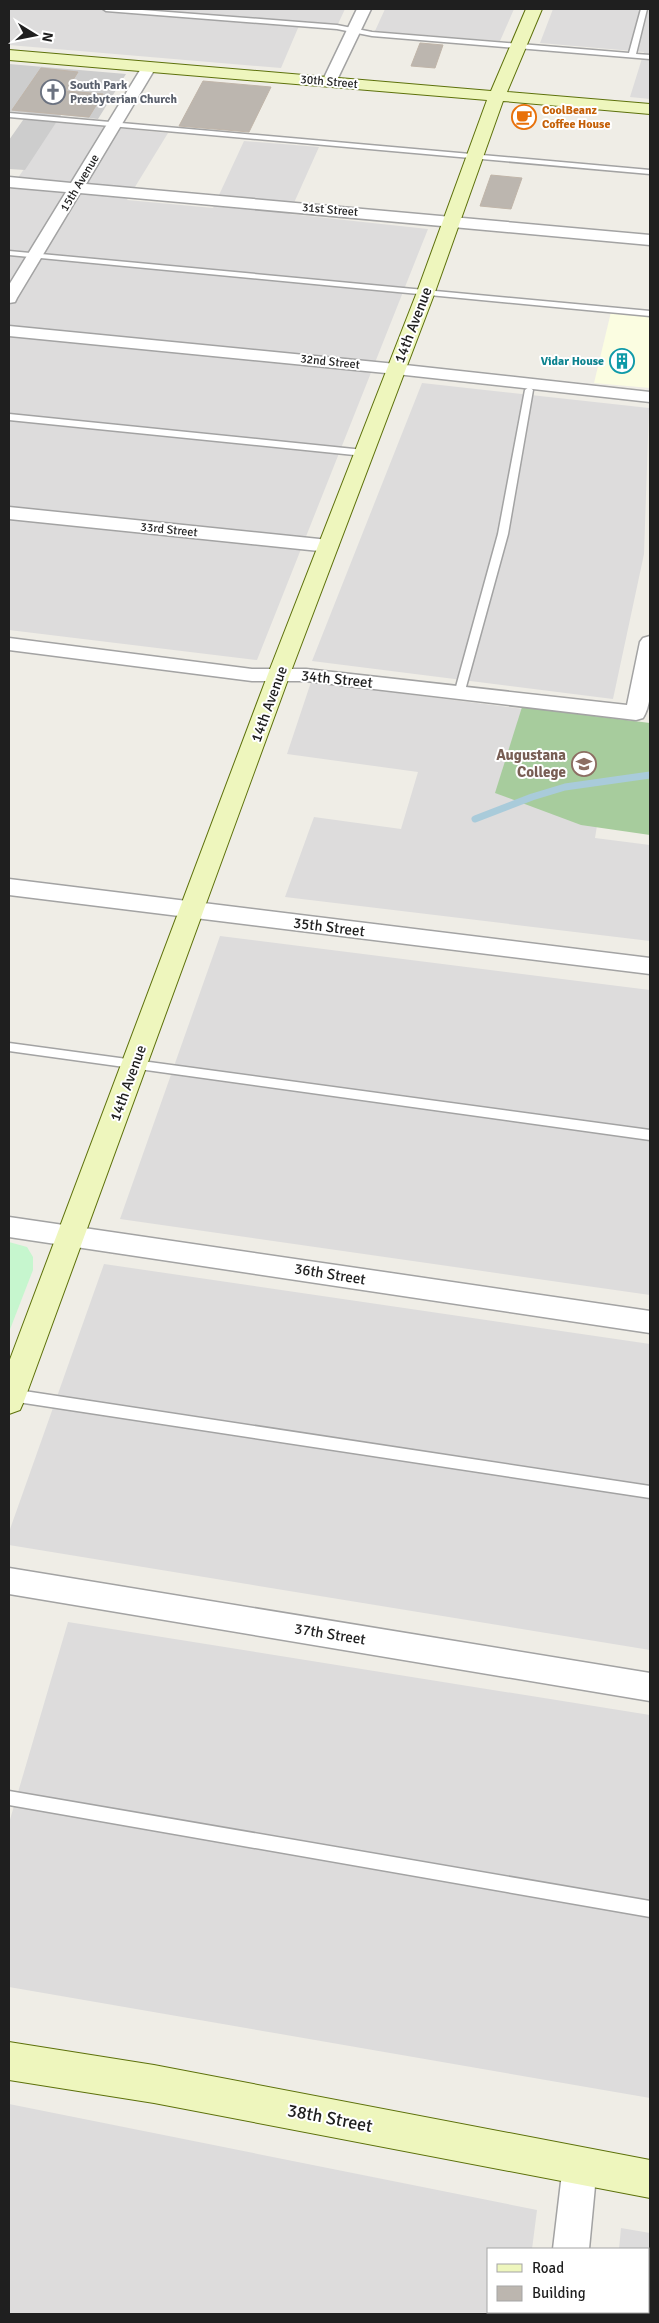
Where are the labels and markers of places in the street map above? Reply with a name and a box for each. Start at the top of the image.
place label: South Park Presbyterian Church [70,78,178,107]
church icon: South Park Presbyterian Church [40,79,66,105]
place label: CoolBeanz Coffee House [542,103,610,132]
cafe icon: CoolBeanz Coffee House [511,104,537,130]
building icon: Vidar House [609,348,635,374]
place label: Vidar House [541,354,604,369]
place label: Augustana College [496,746,566,781]
school or university icon: Augustana College [571,751,597,777]

